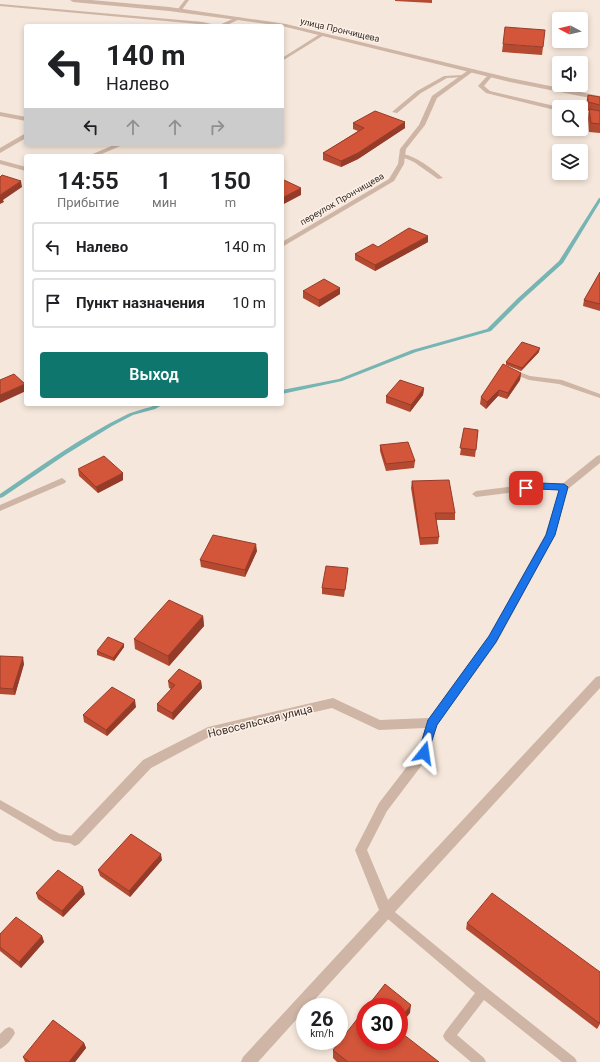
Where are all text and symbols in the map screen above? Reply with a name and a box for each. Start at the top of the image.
north arrow [552,12,588,48]
map controls [552,12,588,180]
street label: улица Прончищева [299,16,381,44]
text: 140 m [106,39,185,72]
icon: left [40,40,92,92]
button: sound [552,56,588,92]
text: Налево [106,73,169,94]
button: search [552,100,588,136]
icon: left [80,116,102,138]
icon: ahead [122,116,144,138]
icon: ahead [164,116,186,138]
icon: right [206,116,228,138]
button: layers [552,144,588,180]
text: 14:55 [57,167,119,195]
text: 1 [158,167,171,195]
text: 150 [210,167,251,195]
street label: переулок Прончищева [298,171,386,227]
text: Прибытие [57,195,119,210]
text: мин [152,195,177,210]
text: m [225,195,236,210]
icon: left [42,236,64,258]
text: Налево [76,238,128,256]
text: 140 m [224,238,266,256]
icon: arrive [42,292,64,314]
text: Пункт назначения [76,294,205,312]
text: 10 m [232,294,266,312]
button: Выход [40,352,268,398]
pin [509,471,543,505]
icon: arrive [515,477,537,499]
street label: Новосельская улица [207,702,314,741]
position arrow [403,732,445,774]
speed limit sign: 30 [356,998,408,1050]
text: 26 [311,1007,333,1031]
text: km/h [310,1028,334,1039]

